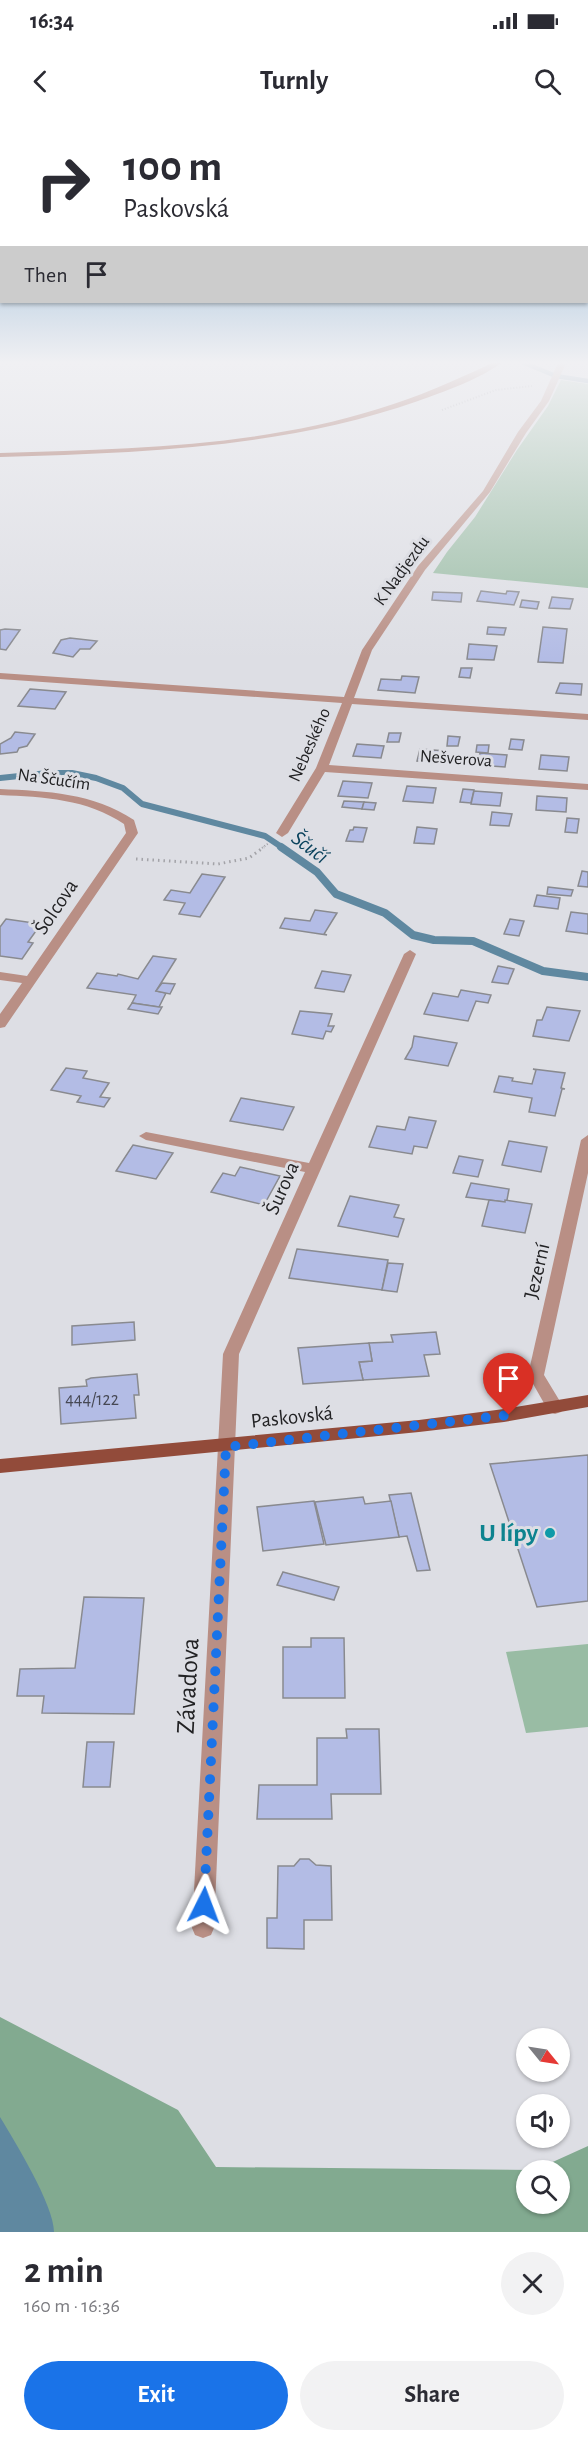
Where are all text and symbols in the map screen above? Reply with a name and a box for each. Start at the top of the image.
text: 16:34 [30,10,74,32]
icon: back [24,65,57,98]
icon: search [531,65,564,98]
text: Turnly [260,67,328,94]
icon: right [24,144,102,222]
text: 100 m [123,146,222,188]
text: Paskovská [123,195,229,222]
icon: arrive [80,258,113,291]
text: Then [24,264,68,286]
street label: K Nadjezdu [371,533,433,609]
street label: Nebeského [286,705,334,785]
street label: Nešverova [419,747,493,771]
street label: Na Ščučím [17,763,92,794]
water label: Ščučí [288,826,334,868]
street label: Šolcova [28,874,82,938]
street label: Šurova [259,1157,303,1218]
street label: Jezerní [520,1240,554,1301]
pin [483,1353,534,1415]
icon: arrive [492,1362,525,1395]
house number: 444/122 [65,1391,119,1409]
street label: Paskovská [250,1402,334,1432]
place label: U lípy [479,1520,538,1546]
marker: U lípy [543,1526,557,1540]
street label: Závadova [172,1637,204,1735]
position arrow [172,1873,236,1937]
north arrow [516,2028,570,2082]
map controls [516,2028,570,2214]
button: sound [516,2094,570,2148]
button: search [516,2160,570,2214]
button: close [501,2252,564,2315]
text: 2 min [24,2253,104,2289]
text: 160 m · 16:36 [24,2296,120,2316]
button: Exit [24,2361,288,2430]
button: Share [300,2361,564,2430]

